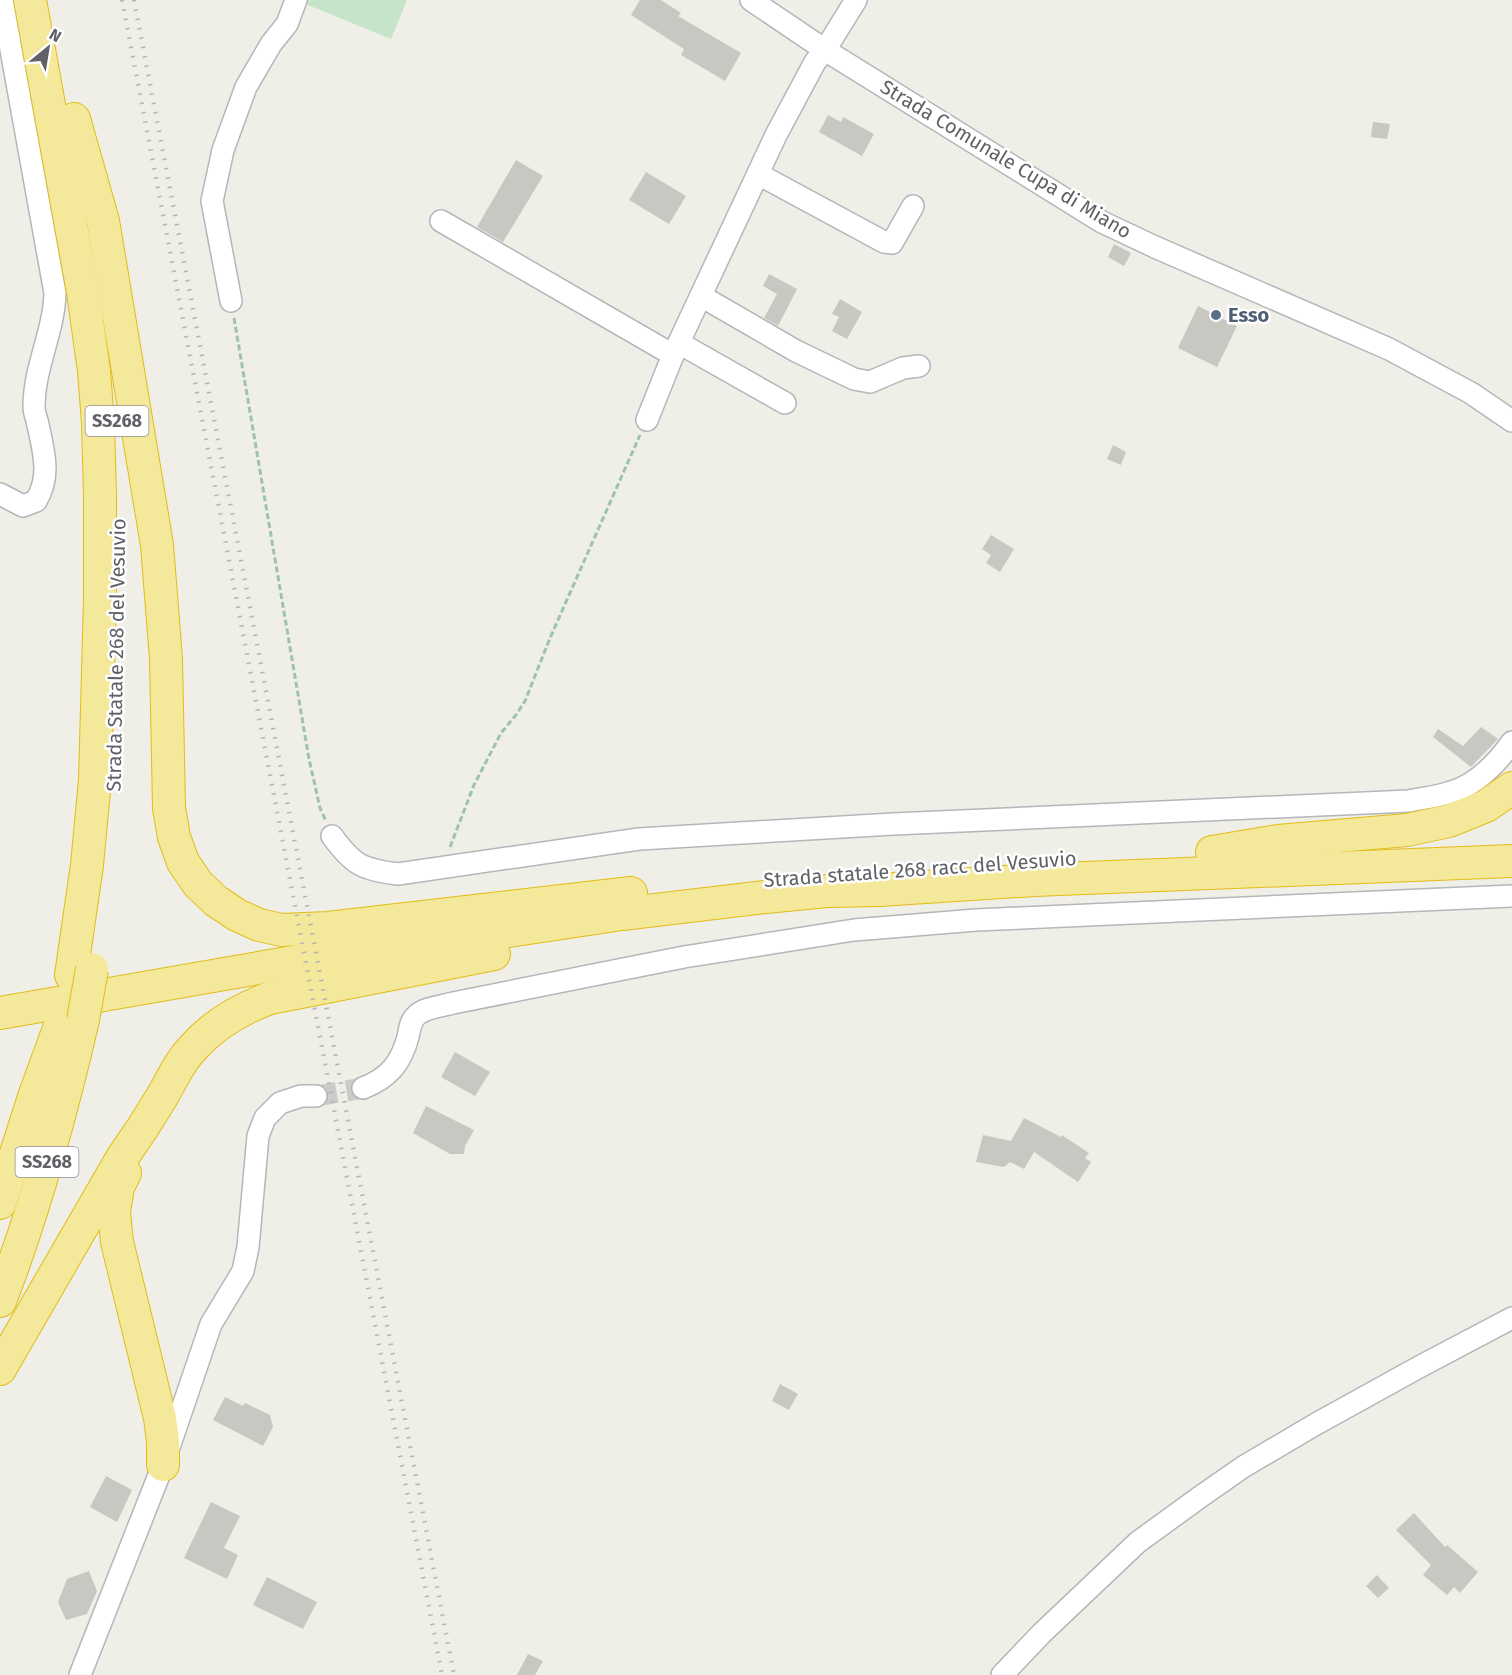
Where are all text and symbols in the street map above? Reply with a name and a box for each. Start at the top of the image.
north arrow [18,18,78,78]
text: N [46,25,65,46]
street label: Strada Comunale Cupa di Miano [876,74,1136,244]
place label: Esso [1228,303,1270,327]
marker: Esso [1209,308,1223,322]
road number: SS268 [86,406,148,436]
street label: Strada Statale 268 del Vesuvio [102,518,130,792]
street label: Strada statale 268 racc del Vesuvio [763,846,1077,892]
road number: SS268 [15,1147,78,1177]

